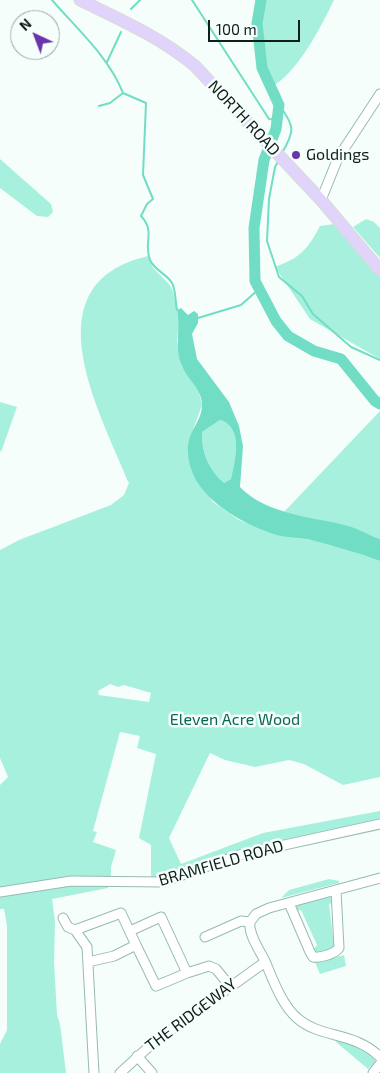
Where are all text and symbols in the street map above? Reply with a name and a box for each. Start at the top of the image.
north arrow [10,10,60,60]
scale bar [210,10,302,42]
text: N [16,15,35,34]
text: 100 m [216,20,257,38]
street label: NORTH ROAD [204,76,284,160]
place label: Goldings [306,145,369,165]
marker: Goldings [290,149,302,161]
park label: Eleven Acre Wood [170,710,300,730]
street label: BRAMFIELD ROAD [156,836,286,890]
street label: THE RIDGEWAY [142,974,240,1056]

